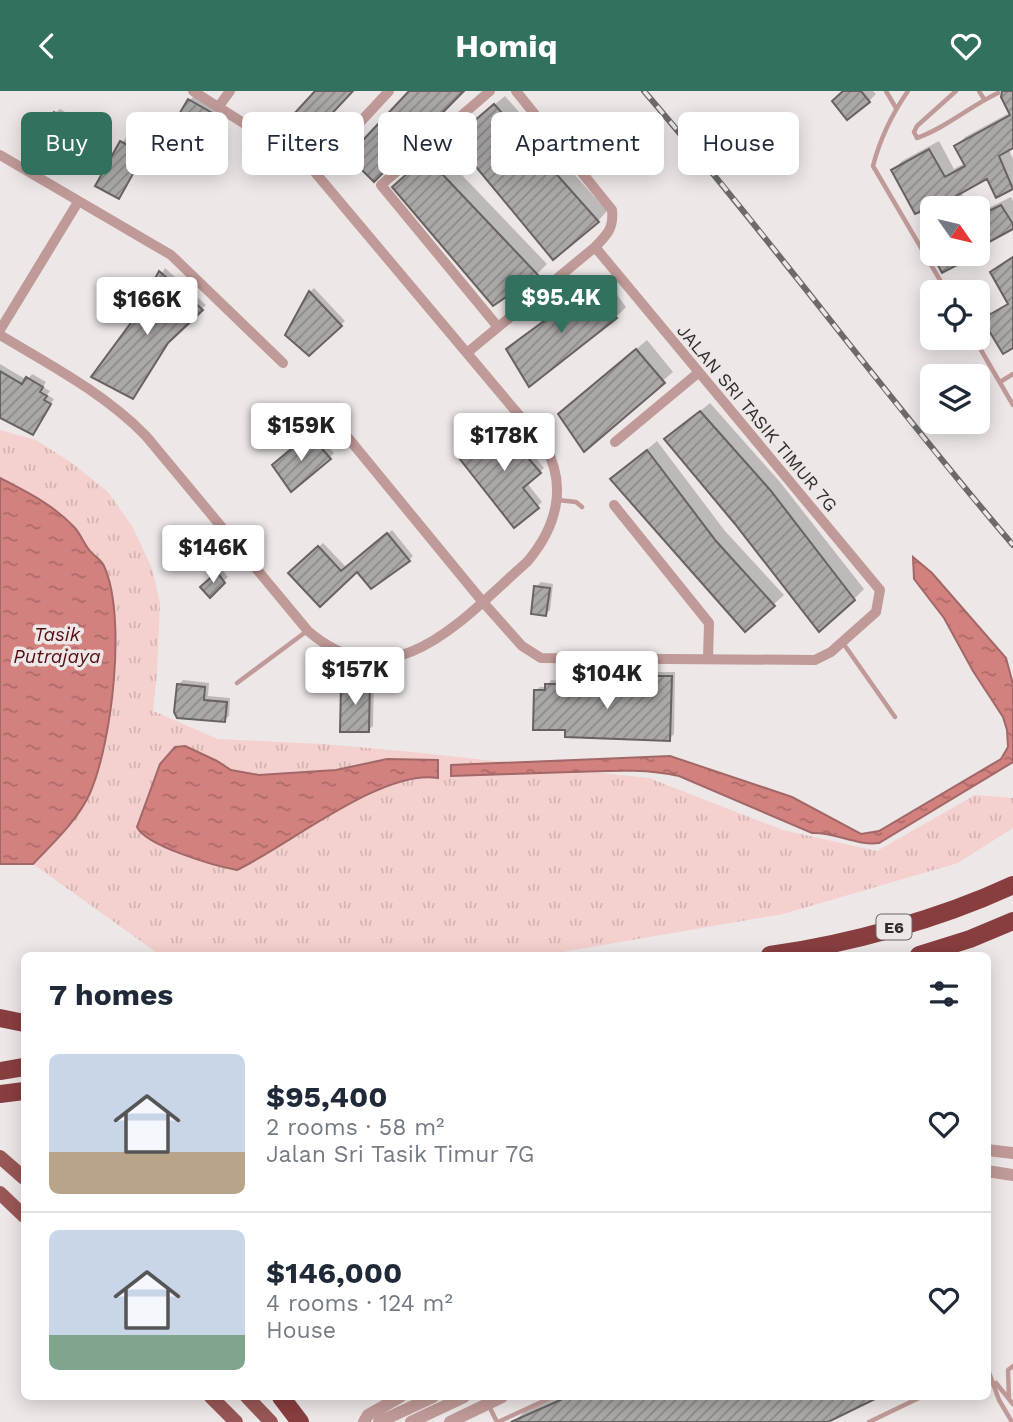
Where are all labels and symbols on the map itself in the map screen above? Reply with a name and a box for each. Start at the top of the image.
north arrow [920,196,990,266]
pin: $95.4K [504,275,618,335]
pin: $166K [98,278,196,337]
street label: JALAN SRI TASIK TIMUR 7G [673,320,842,516]
pin: $159K [252,403,350,463]
pin: $178K [455,413,553,473]
pin: $146K [164,525,262,585]
water label: Tasik Putrajaya [13,623,101,668]
pin: $157K [306,647,404,707]
pin: $104K [558,651,656,711]
road number: E6 [876,915,912,939]

